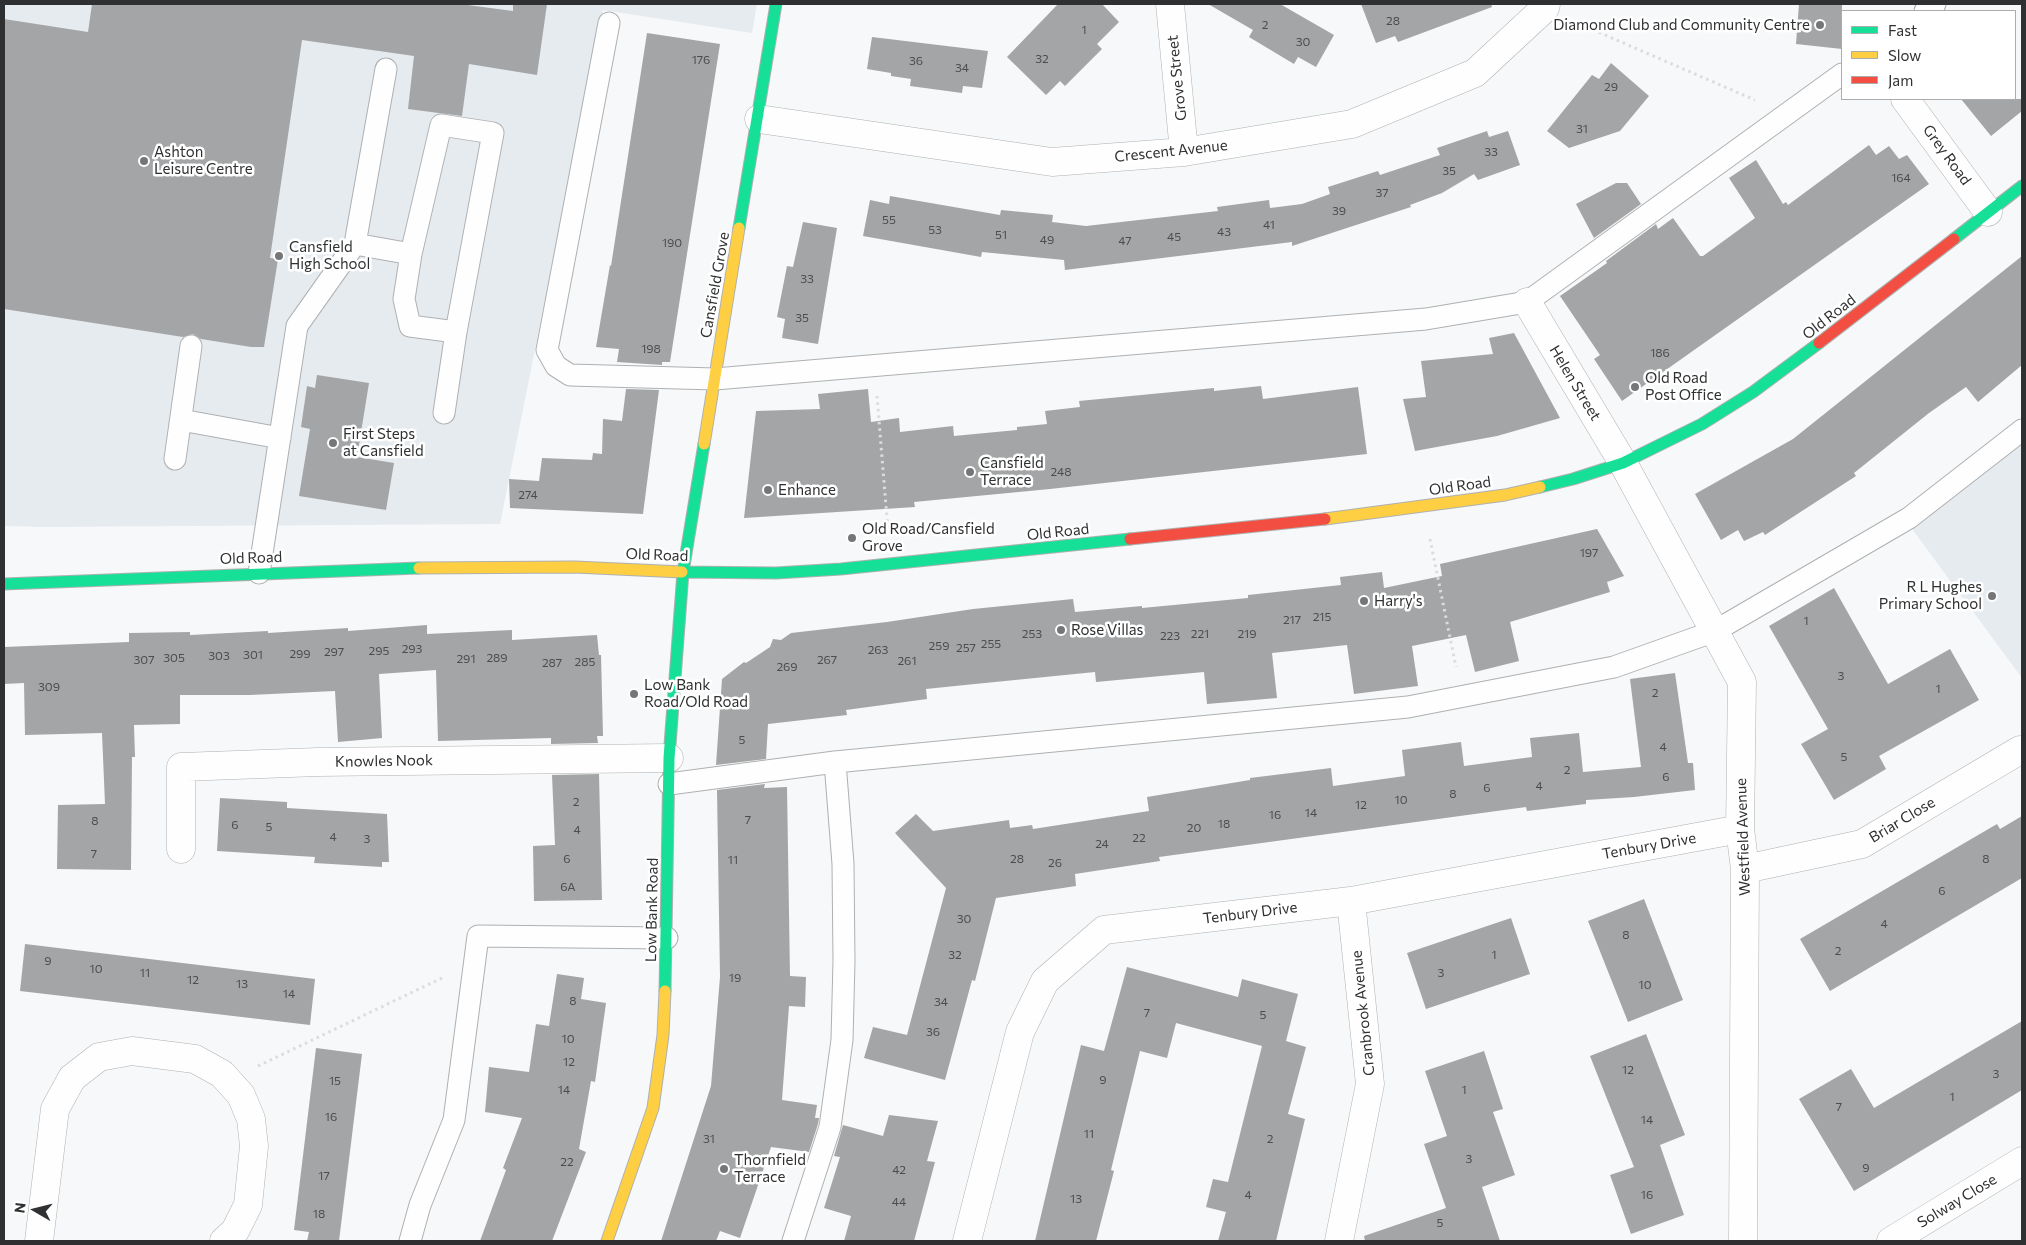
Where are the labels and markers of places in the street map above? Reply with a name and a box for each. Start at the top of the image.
place label: Diamond Club and Community Centre [1553,16,1810,34]
marker: Diamond Club and Community Centre [1814,19,1826,31]
place label: Ashton Leisure Centre [154,143,253,178]
marker: Ashton Leisure Centre [138,155,150,167]
place label: Cansfield High School [289,238,370,273]
marker: Cansfield High School [273,250,285,262]
place label: Old Road Post Office [1645,369,1722,404]
marker: Old Road Post Office [1629,381,1641,393]
place label: First Steps at Cansfield [343,425,424,460]
marker: First Steps at Cansfield [327,437,339,449]
place label: Cansfield Terrace [980,454,1044,489]
marker: Cansfield Terrace [964,466,976,478]
place label: Enhance [778,481,836,499]
marker: Enhance [762,484,774,496]
place label: Old Road/Cansfield Grove [862,520,995,555]
marker: Old Road/Cansfield Grove [846,532,858,544]
place label: R L Hughes Primary School [1879,578,1982,613]
marker: R L Hughes Primary School [1986,590,1998,602]
place label: Harry's [1374,592,1423,610]
marker: Harry's [1358,595,1370,607]
place label: Rose Villas [1071,621,1143,639]
marker: Rose Villas [1055,624,1067,636]
place label: Low Bank Road/Old Road [644,676,748,711]
marker: Low Bank Road/Old Road [628,688,640,700]
place label: Thornfield Terrace [734,1151,806,1186]
marker: Thornfield Terrace [718,1163,730,1175]

